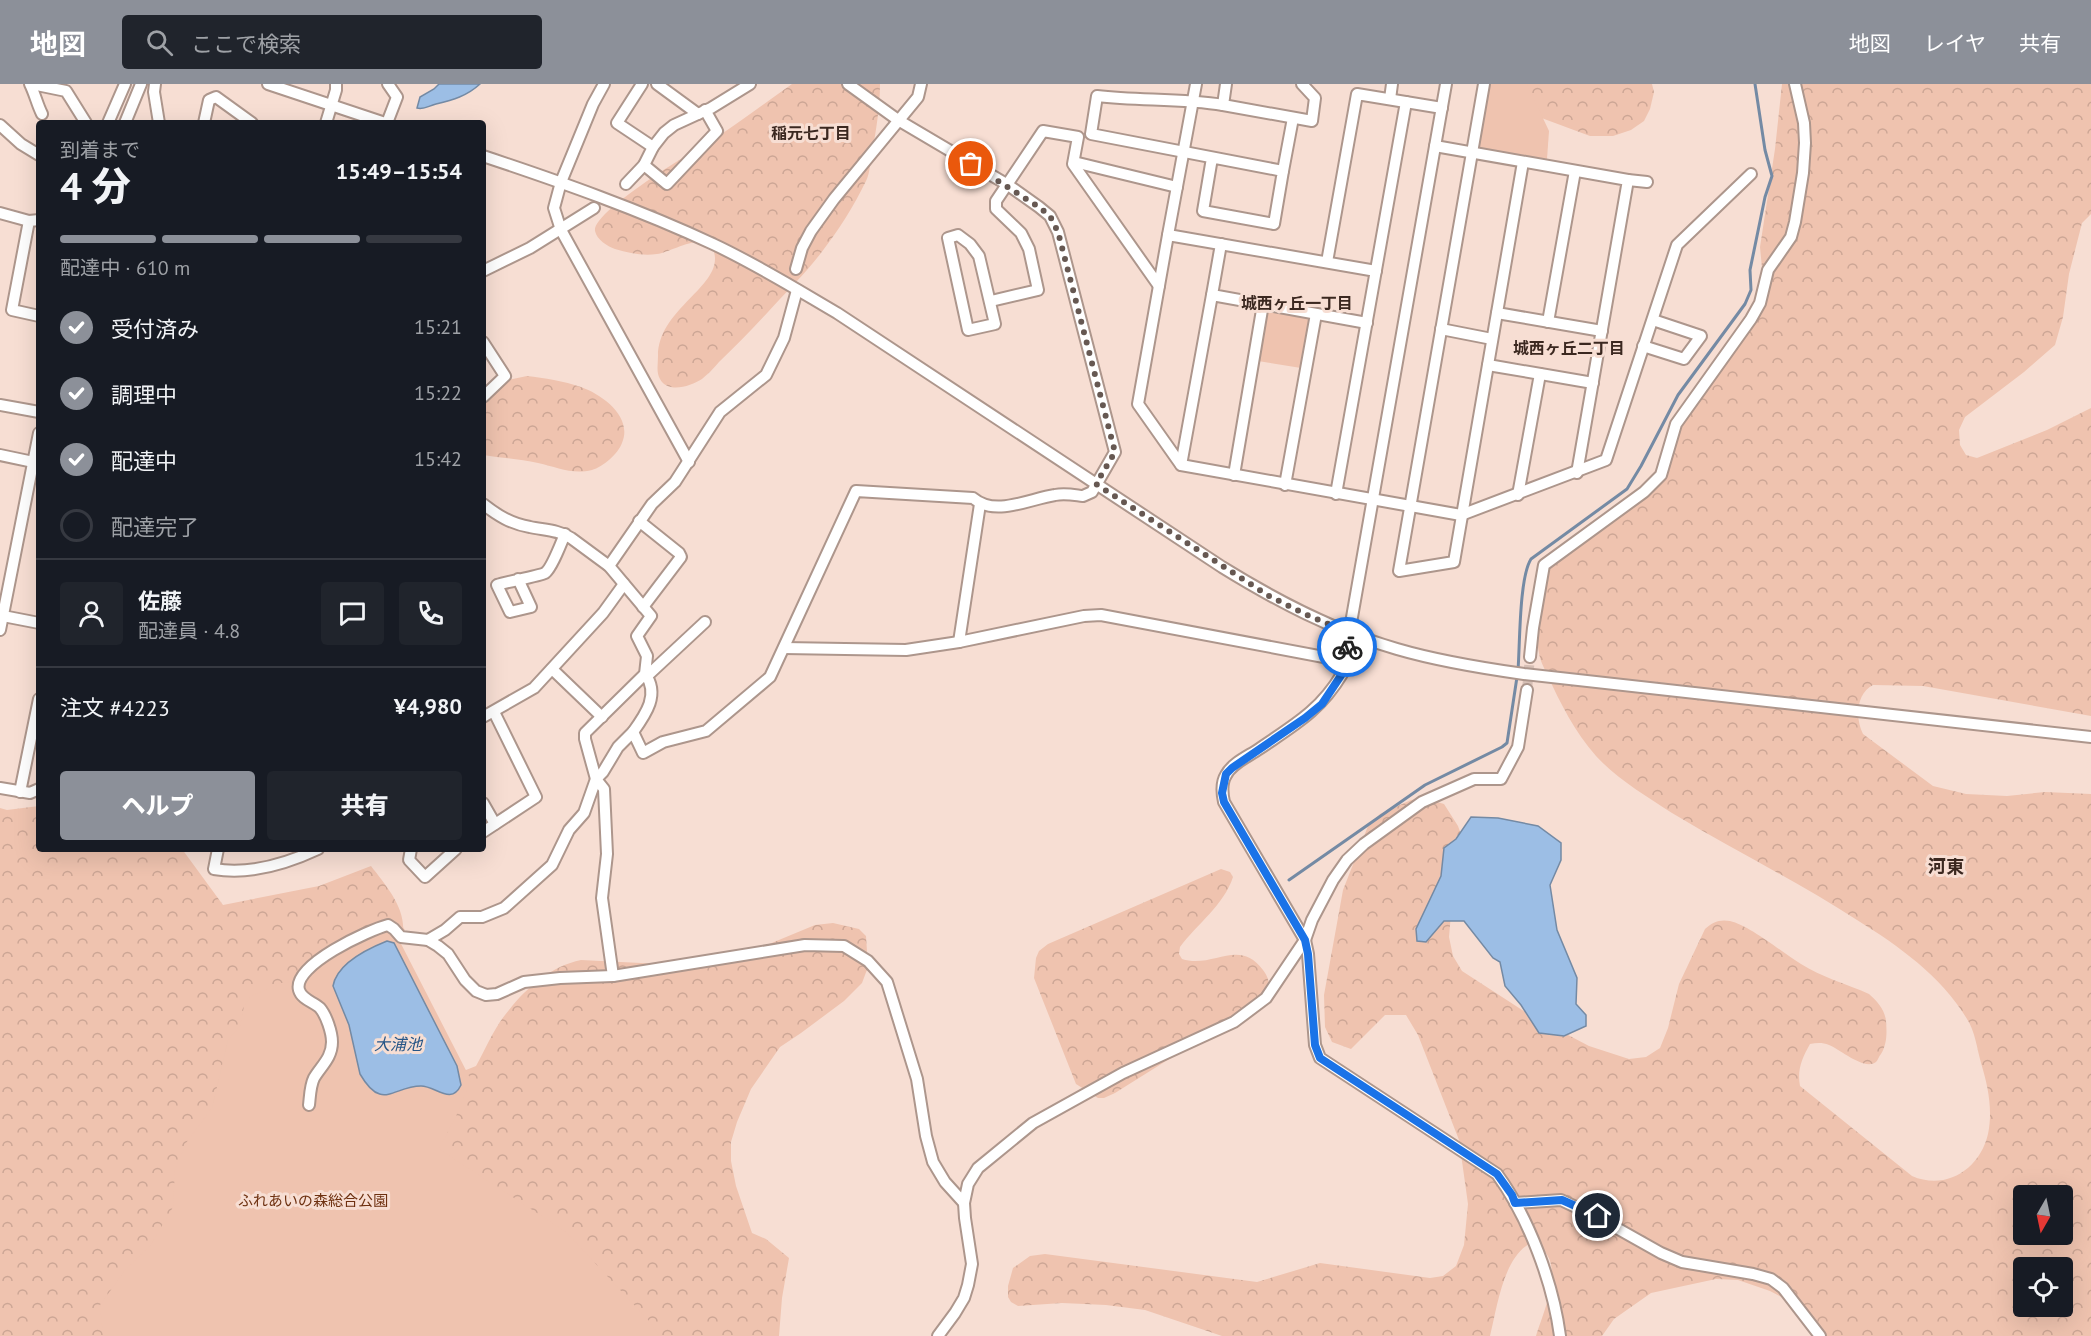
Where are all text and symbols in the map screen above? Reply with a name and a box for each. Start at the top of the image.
search box [122,15,542,69]
text: 地図 [30,25,86,62]
icon: search [143,26,176,59]
text: ここで検索 [191,30,301,58]
text: 地図 [1849,30,1891,57]
text: レイヤ [1924,30,1986,57]
text: 共有 [2019,30,2061,57]
district label: 稲元七丁目 [771,123,851,143]
text: 到着まで [60,137,140,163]
pin [945,138,996,189]
icon: bag [954,147,987,180]
text: 15:49–15:54 [336,157,462,185]
text: 4 分 [60,160,131,211]
text: 配達中 · 610 m [60,255,190,281]
district label: 城西ヶ丘一丁目 [1241,293,1353,313]
icon: check [60,311,93,344]
text: 15:21 [414,314,462,340]
text: 受付済み [111,315,199,343]
district label: 城西ヶ丘二丁目 [1513,338,1625,358]
icon: check [60,377,93,410]
text: 15:22 [414,380,462,406]
text: 調理中 [111,381,177,409]
icon: check [60,443,93,476]
text: 15:42 [414,446,462,472]
text: 配達中 [111,447,177,475]
text: 配達完了 [111,513,199,541]
button: person [60,582,123,645]
button: chat [321,582,384,645]
button: phone [399,582,462,645]
text: 佐藤 [138,587,182,615]
courier [1317,617,1377,677]
text: 配達員 · 4.8 [138,618,240,644]
icon: bike [1331,631,1364,664]
text: ¥4,980 [394,692,462,720]
text: 注文 #4223 [60,694,170,722]
button: ヘルプ [60,771,255,840]
button: 共有 [267,771,462,840]
district label: 河東 [1928,855,1964,878]
water label: 大浦池 [374,1034,424,1054]
north arrow [2013,1185,2073,1245]
map controls [2013,1185,2073,1317]
pin [1572,1190,1623,1241]
park label: ふれあいの森総合公園 [238,1191,388,1210]
icon: home [1581,1199,1614,1232]
button: locate [2013,1257,2073,1317]

